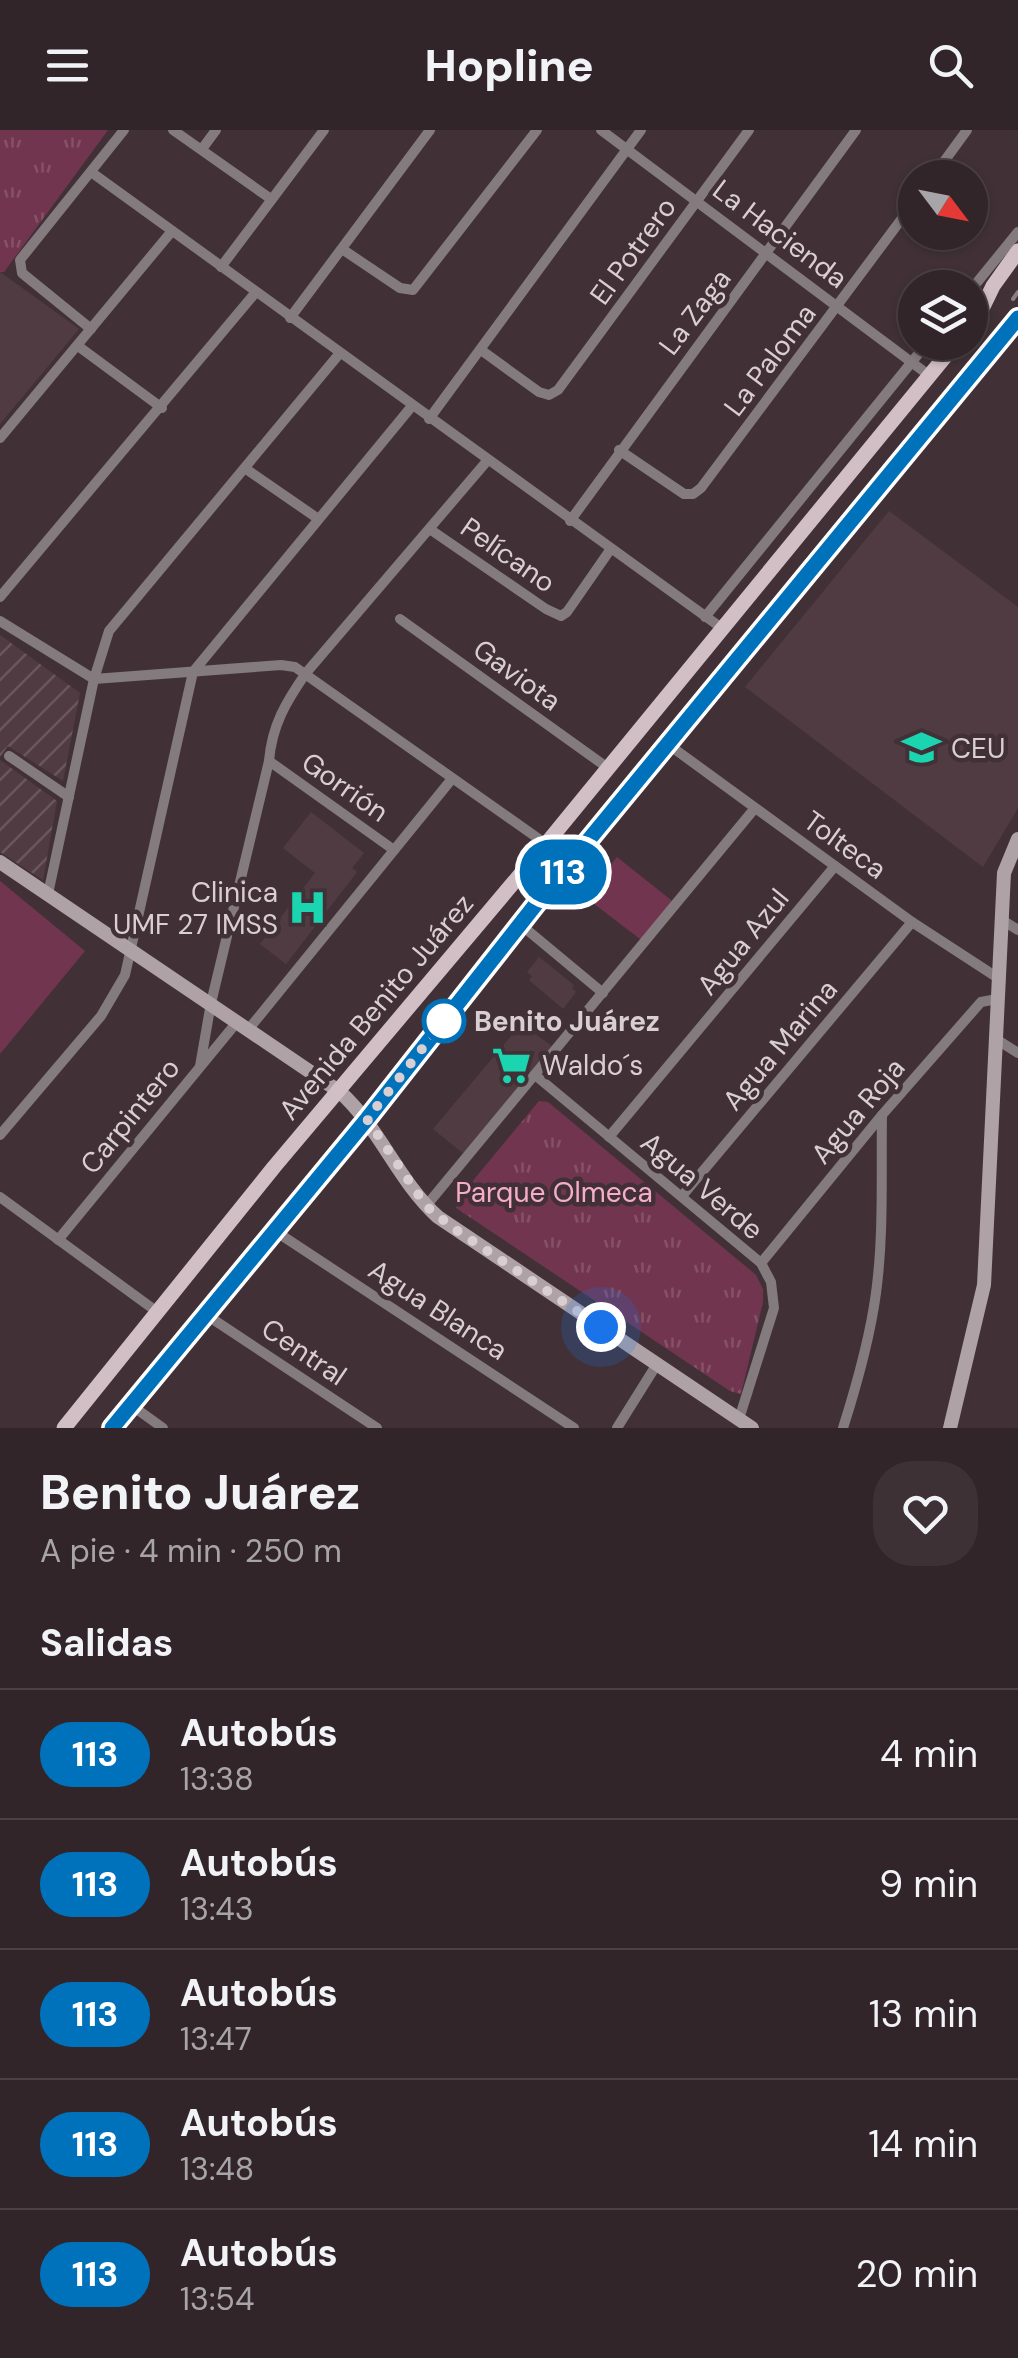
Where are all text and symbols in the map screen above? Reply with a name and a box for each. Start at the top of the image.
text: Hopline [424,36,594,95]
icon: menu [40,38,95,93]
icon: search [923,38,978,93]
north arrow [898,160,988,250]
map controls [898,160,988,360]
street label: La Hacienda [705,171,855,297]
street label: El Potrero [582,190,684,312]
street label: La Zaga [651,261,739,363]
button: layers [898,270,988,360]
street label: La Paloma [716,296,824,424]
street label: Pelícano [453,509,563,601]
street label: Gaviota [466,631,568,719]
school or university icon: CEU [900,727,942,769]
place label: CEU [951,730,1005,767]
street label: Gorrión [294,744,396,830]
street label: Tolteca [796,802,894,888]
line badge: 113 [506,840,620,904]
text: 113 [540,849,586,895]
place label: Clinica UMF 27 IMSS [113,874,278,943]
street label: Agua Azul [689,881,797,1003]
street label: Avenida Benito Juárez [270,886,482,1128]
hospital icon: Clinica UMF 27 IMSS [287,887,329,929]
street label: Agua Marina [714,972,846,1118]
marker: Benito Juárez [423,1000,465,1042]
place label: Benito Juárez [474,1003,660,1040]
supermarket icon: Waldo´s [491,1044,533,1086]
place label: Waldo´s [542,1047,643,1084]
street label: Carpintero [72,1050,188,1182]
street label: Agua Roja [803,1050,913,1172]
street label: Agua Verde [633,1124,771,1248]
park label: Parque Olmeca [455,1174,653,1211]
street label: Agua Blanca [361,1251,515,1369]
your location [576,1302,626,1352]
street label: Central [254,1310,354,1394]
text: Benito Juárez [40,1461,360,1524]
button: heart [873,1461,978,1566]
text: A pie · 4 min · 250 m [40,1530,342,1572]
text: Salidas [40,1618,173,1668]
text: Autobús [180,1708,338,1758]
text: 4 min [880,1729,978,1779]
text: 113 [72,1731,118,1777]
text: 13:38 [180,1758,254,1800]
text: Autobús [180,1838,338,1888]
text: 9 min [879,1859,978,1909]
text: 113 [72,1861,118,1907]
text: 13:43 [180,1888,254,1930]
text: Autobús [180,1968,338,2018]
text: 13 min [869,1989,978,2039]
text: 113 [72,1991,118,2037]
text: 13:47 [180,2018,252,2060]
text: Autobús [180,2098,338,2148]
text: 14 min [868,2119,978,2169]
text: 113 [72,2121,118,2167]
text: 13:48 [180,2148,254,2190]
text: Autobús [180,2228,338,2278]
text: 20 min [856,2249,978,2299]
text: 113 [72,2251,118,2297]
text: 13:54 [180,2278,254,2320]

